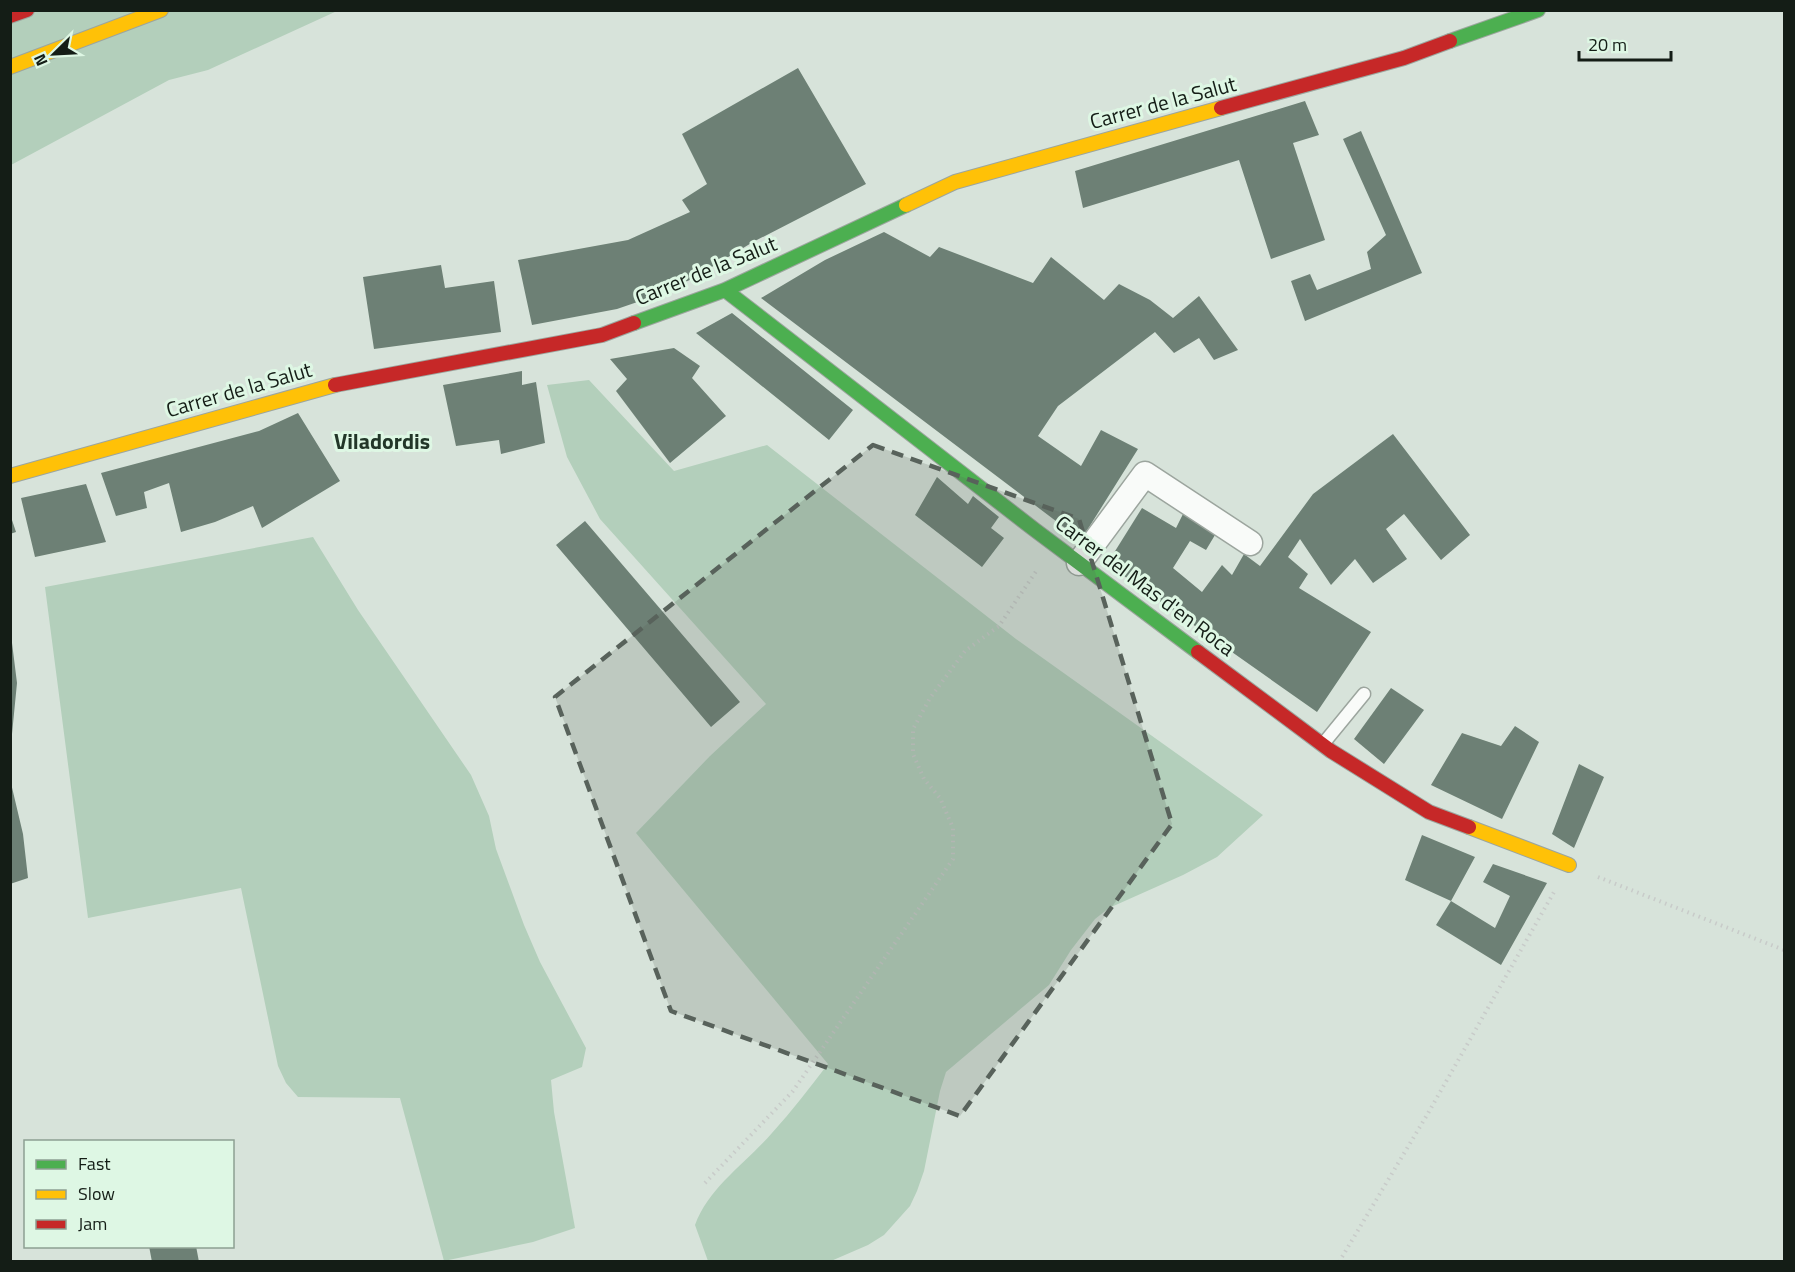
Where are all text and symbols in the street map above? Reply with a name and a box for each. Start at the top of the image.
north arrow [24,24,84,84]
scale bar [1579,24,1670,62]
text: 20 m [1588,31,1627,58]
text: N [27,50,54,70]
street label: Carrer de la Salut [1086,67,1240,137]
street label: Carrer de la Salut [630,227,782,313]
street label: Carrer de la Salut [162,353,316,425]
district label: Viladordis [334,424,430,458]
street label: Carrer del Mas d'en Roca [1049,507,1243,664]
legend [24,1140,234,1248]
text: Fast [78,1150,111,1177]
text: Slow [78,1180,115,1207]
text: Jam [78,1210,107,1237]

